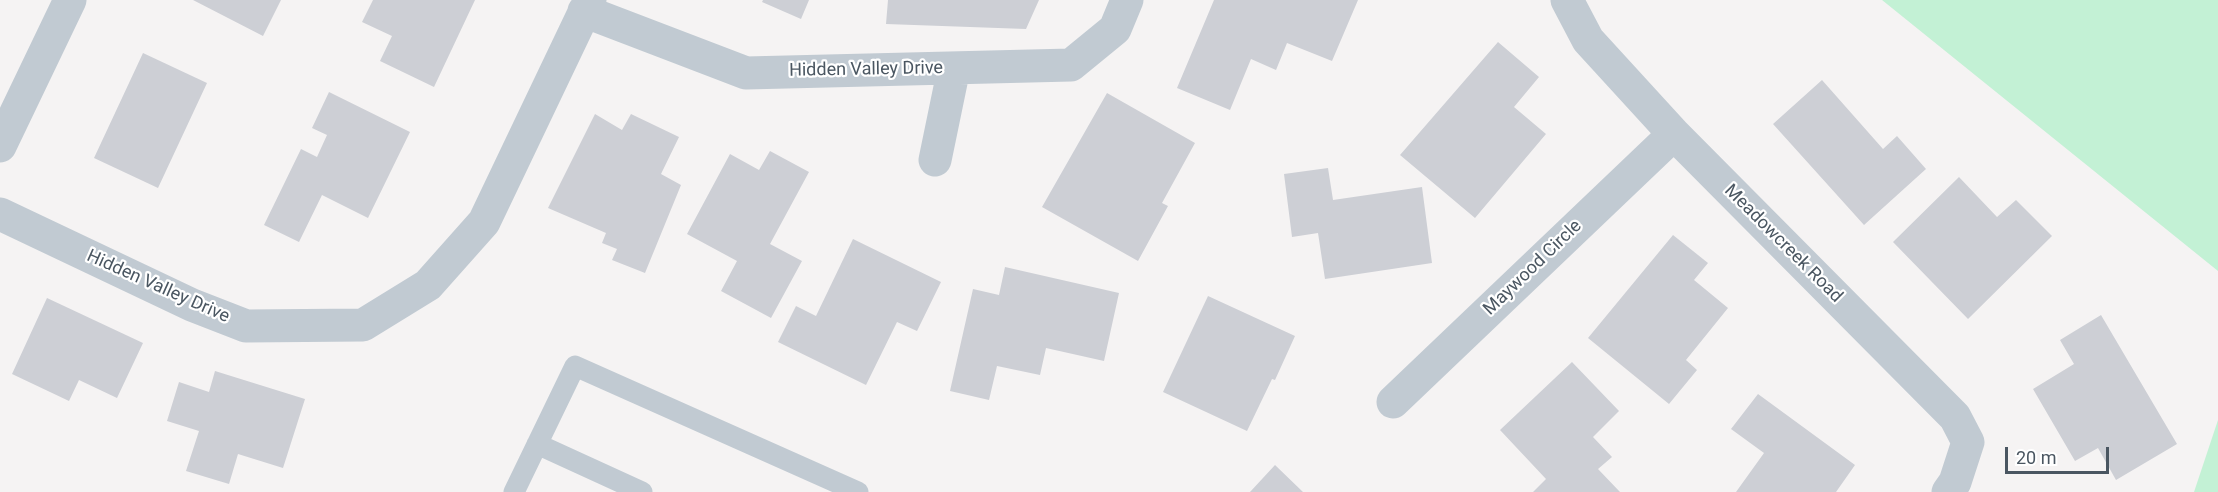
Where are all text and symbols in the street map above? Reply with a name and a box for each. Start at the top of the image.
street label: Hidden Valley Drive [789,58,943,82]
street label: Meadowcreek Road [1719,180,1847,308]
street label: Maywood Circle [1479,216,1587,320]
street label: Hidden Valley Drive [83,246,233,328]
scale bar [2008,435,2112,473]
text: 20 m [2016,447,2056,468]

